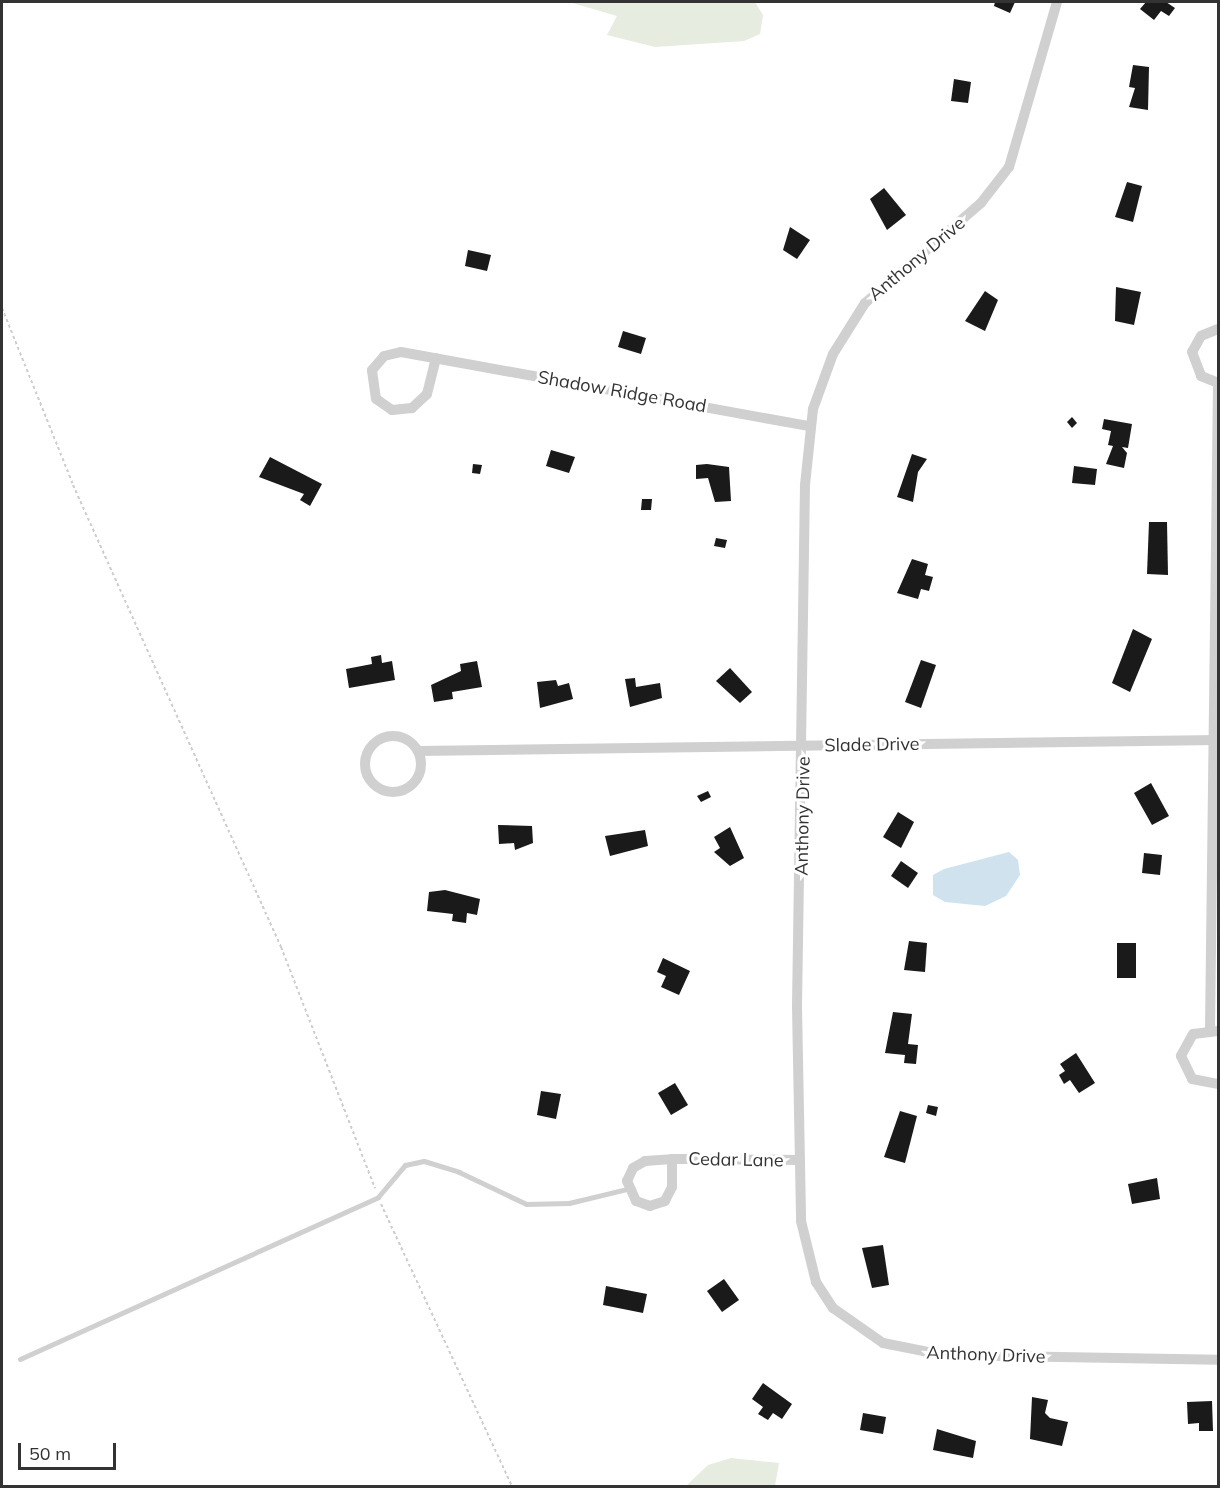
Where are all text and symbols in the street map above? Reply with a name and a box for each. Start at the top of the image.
street label: Anthony Drive [864,212,970,306]
street label: Shadow Ridge Road [536,367,708,417]
street label: Slade Drive [824,733,920,757]
street label: Anthony Drive [791,756,815,876]
street label: Cedar Lane [688,1148,784,1172]
street label: Anthony Drive [926,1342,1046,1368]
scale bar [21,1431,118,1469]
text: 50 m [29,1442,71,1465]

